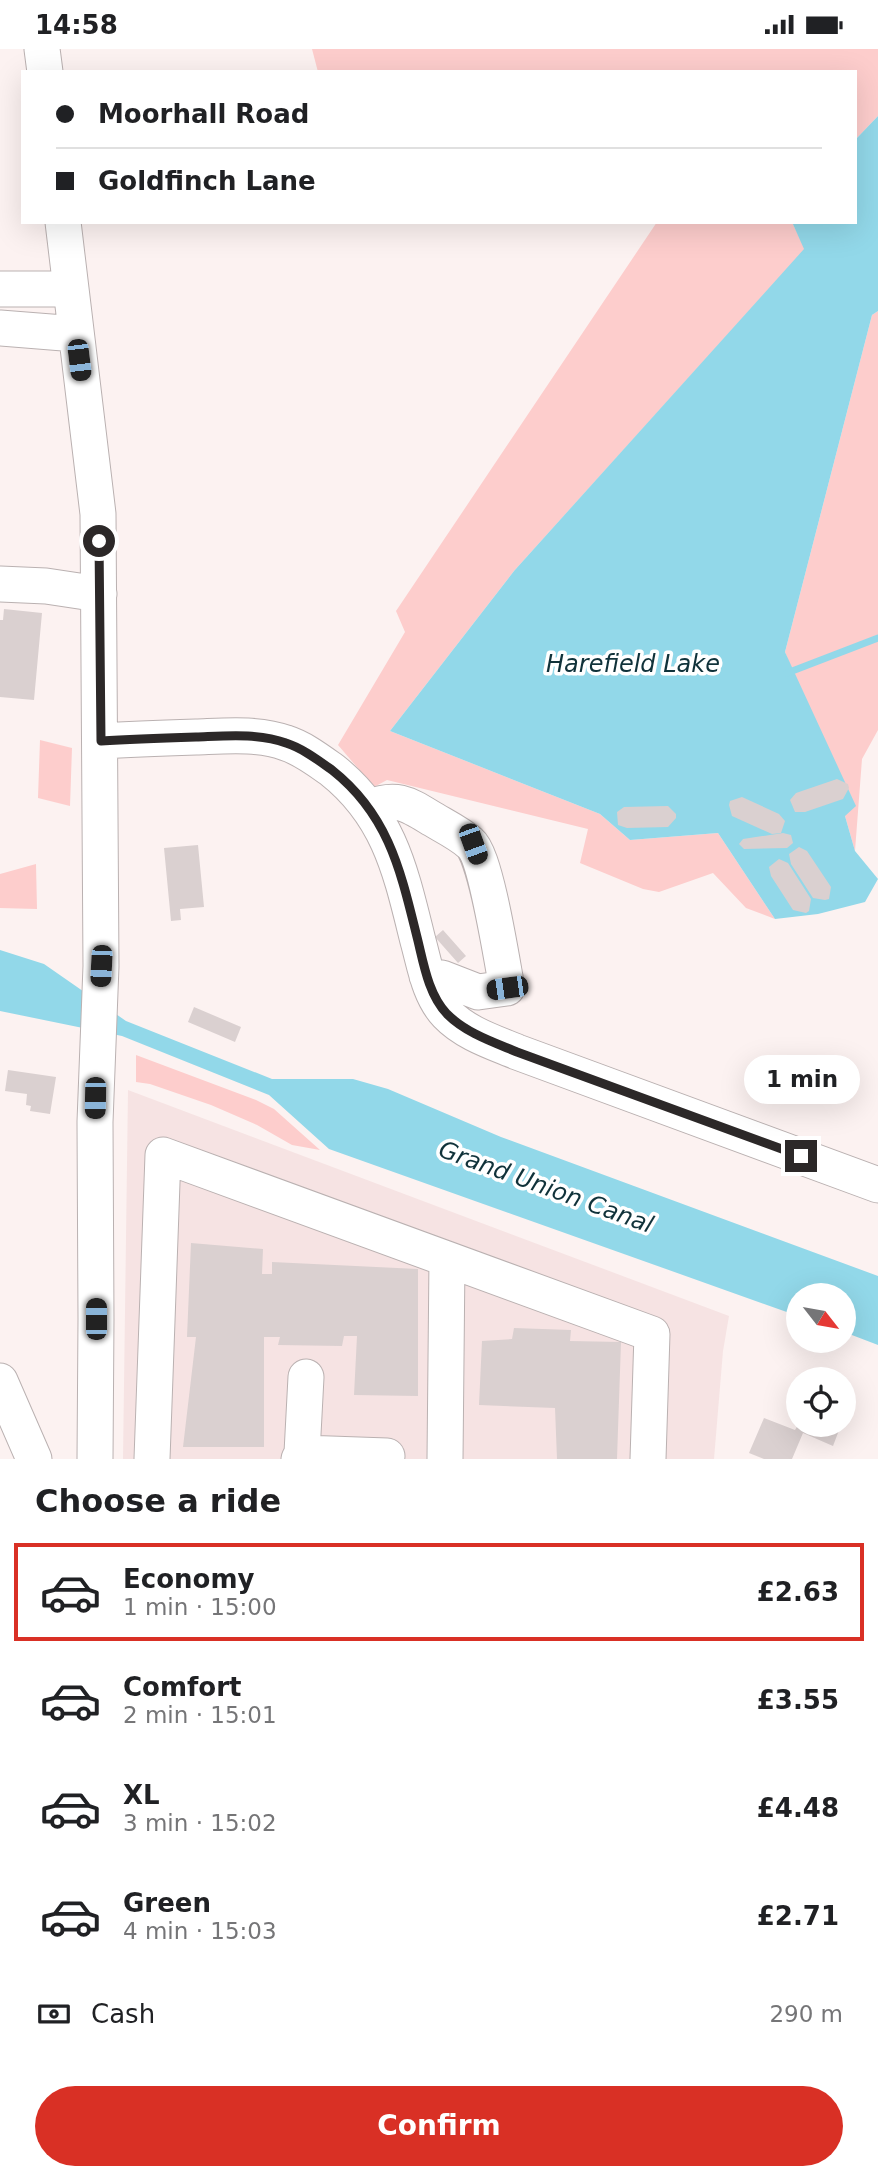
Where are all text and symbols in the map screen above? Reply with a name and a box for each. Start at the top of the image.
text: 14:58 [35,10,118,40]
text: Moorhall Road [98,99,309,129]
text: Goldfinch Lane [98,166,316,196]
car [67,338,92,382]
route start [83,525,115,557]
water label: Harefield Lake [546,650,720,678]
car [456,821,491,867]
car [90,944,113,988]
car [485,975,530,1001]
callout: 1 min [743,1055,859,1103]
text: 1 min [766,1066,838,1092]
car [85,1077,106,1119]
water label: Grand Union Canal [435,1135,657,1239]
route end [785,1140,817,1172]
north arrow [786,1283,856,1353]
map controls [786,1283,856,1437]
car [86,1298,107,1340]
button: locate [786,1367,856,1437]
text: Choose a ride [35,1482,281,1520]
icon: car [39,1561,102,1624]
text: Economy [123,1564,254,1594]
text: £2.63 [757,1577,839,1607]
text: 1 min · 15:00 [123,1594,277,1620]
icon: car [39,1669,102,1732]
text: Comfort [123,1672,241,1702]
text: £3.55 [757,1685,839,1715]
text: 2 min · 15:01 [123,1702,277,1728]
icon: car [39,1777,102,1840]
text: XL [123,1780,160,1810]
text: £4.48 [757,1793,839,1823]
text: 3 min · 15:02 [123,1810,277,1836]
icon: car [39,1885,102,1948]
text: Green [123,1888,211,1918]
text: £2.71 [757,1901,839,1931]
text: 4 min · 15:03 [123,1918,277,1944]
icon: cash [35,1995,73,2033]
text: Cash [91,1999,155,2029]
text: 290 m [769,2001,843,2027]
button: Confirm [35,2086,843,2166]

